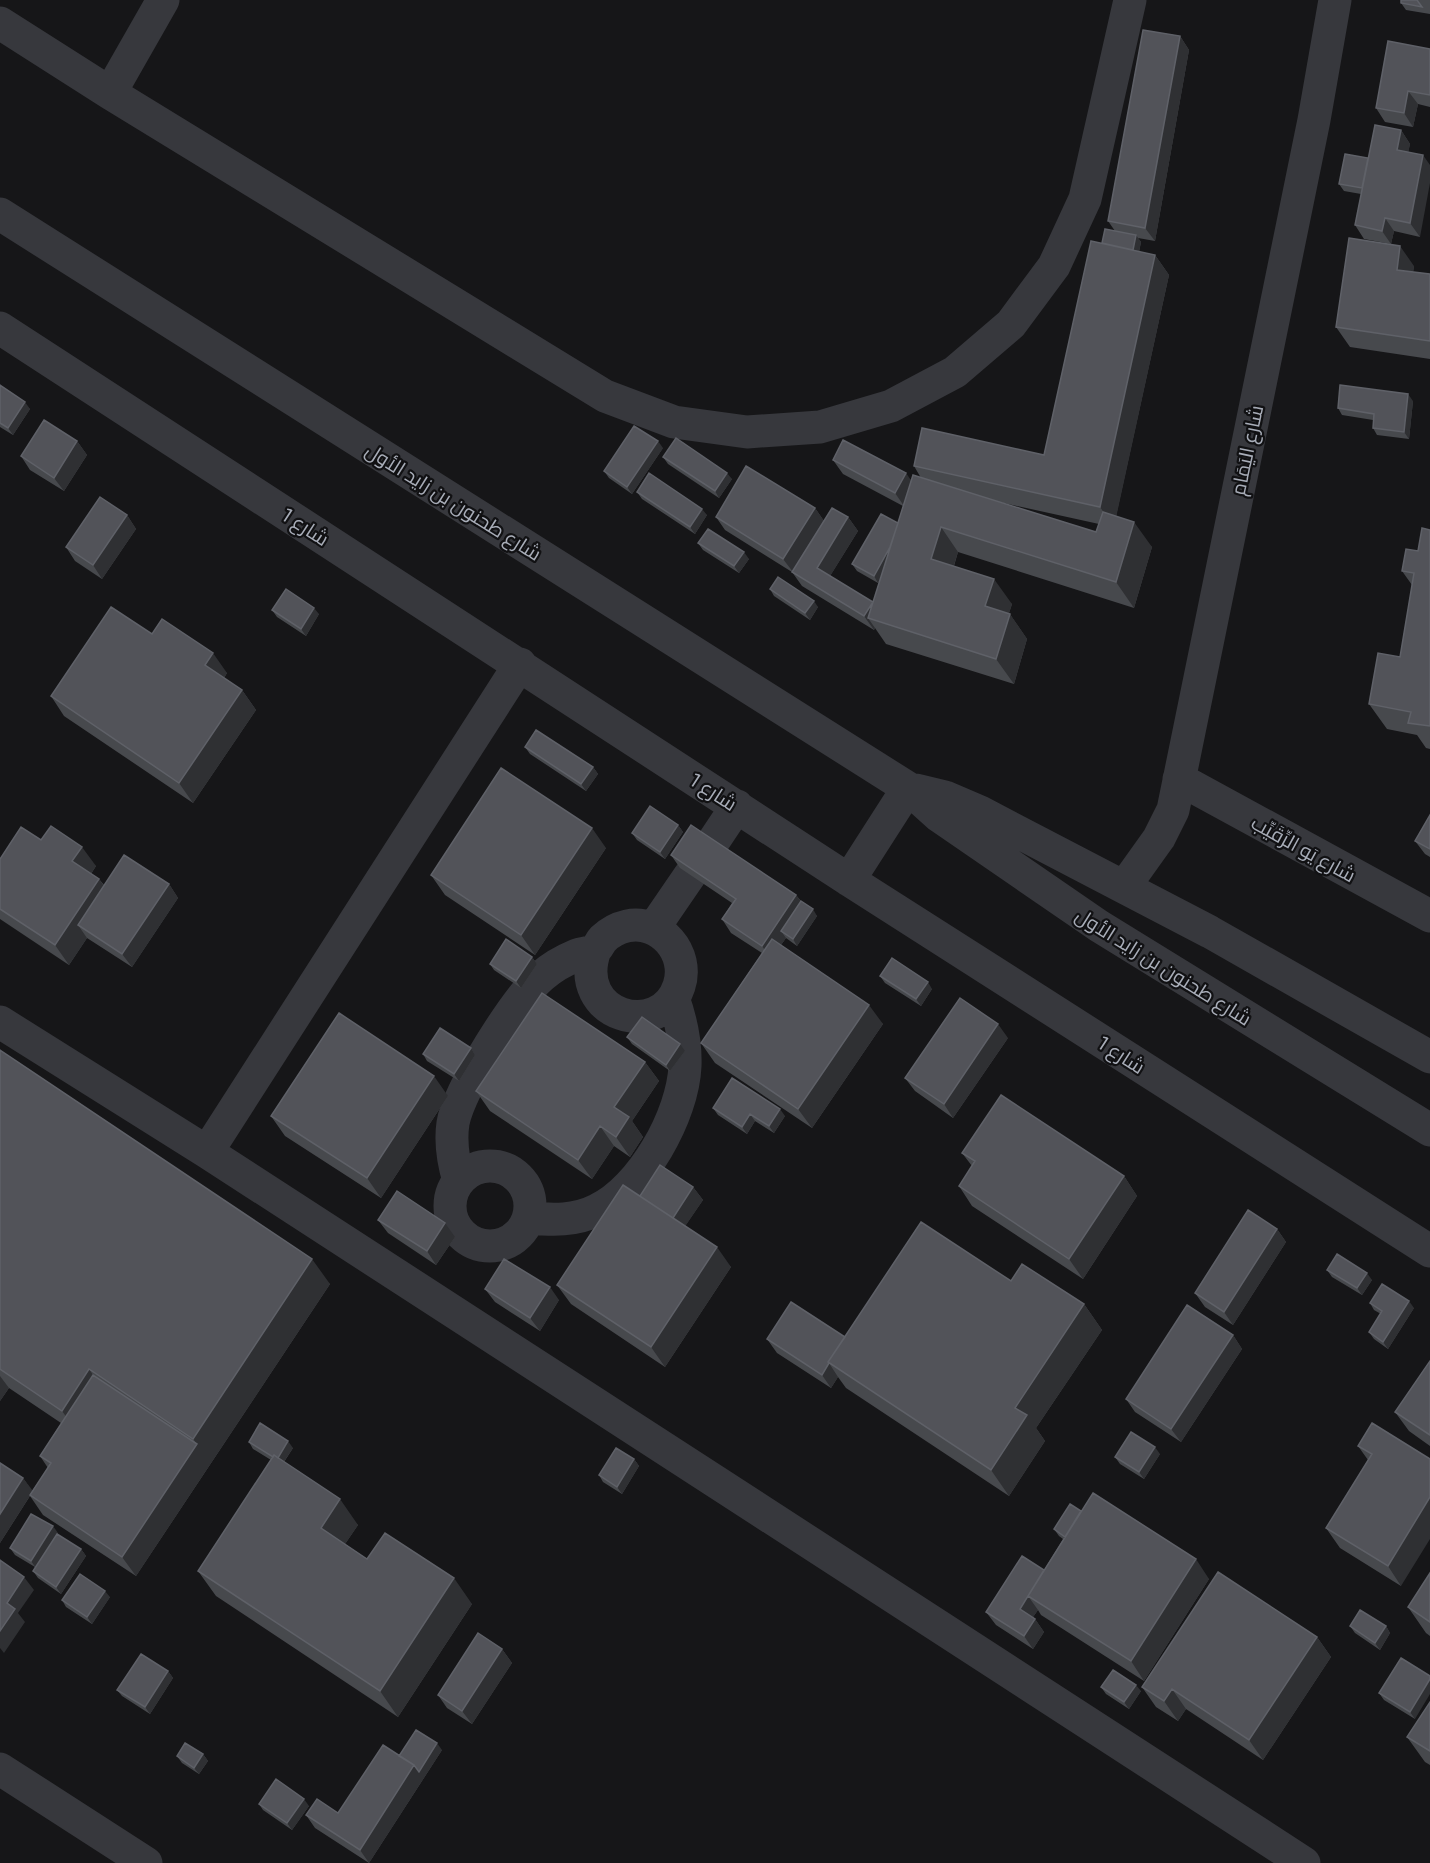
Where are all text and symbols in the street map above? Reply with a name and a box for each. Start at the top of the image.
street label: شارع اليَمَام [1225,403,1270,498]
street label: شارع طحنون بن زايد الأول [360,437,546,567]
street label: شارع 1 [276,502,334,553]
street label: شارع 1 [684,767,742,818]
street label: شارع يَو الرِّقَيِّب [1246,809,1360,889]
street label: شارع طحنون بن زايد الأول [1070,902,1256,1032]
street label: شارع 1 [1092,1030,1150,1081]

